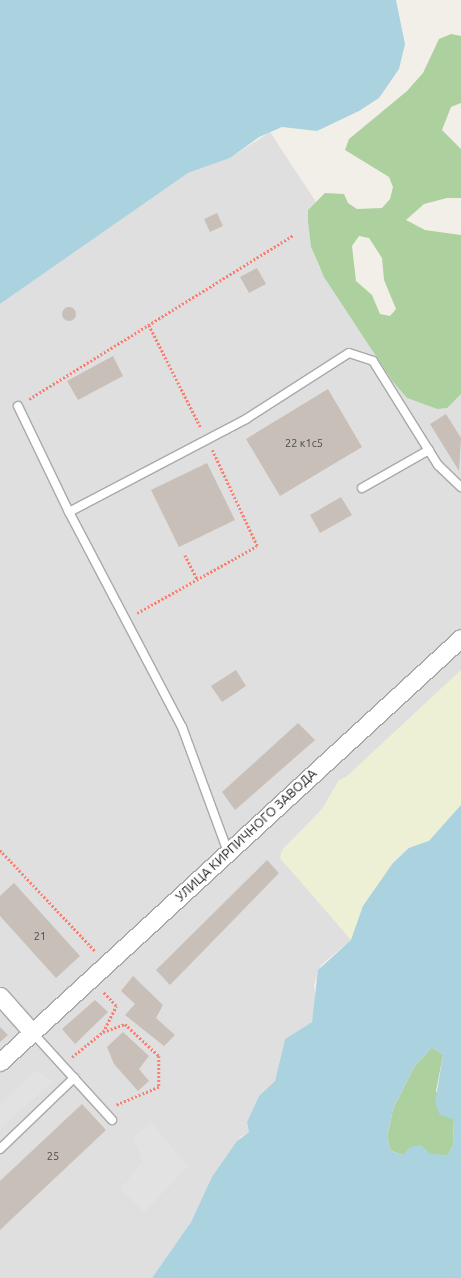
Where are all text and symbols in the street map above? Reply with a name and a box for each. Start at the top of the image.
house number: 22 к1с5 [285,436,323,450]
street label: УЛИЦА КИРПИЧНОГО ЗАВОДА [172,765,320,905]
house number: 21 [34,929,46,943]
house number: 25 [47,1149,59,1163]

